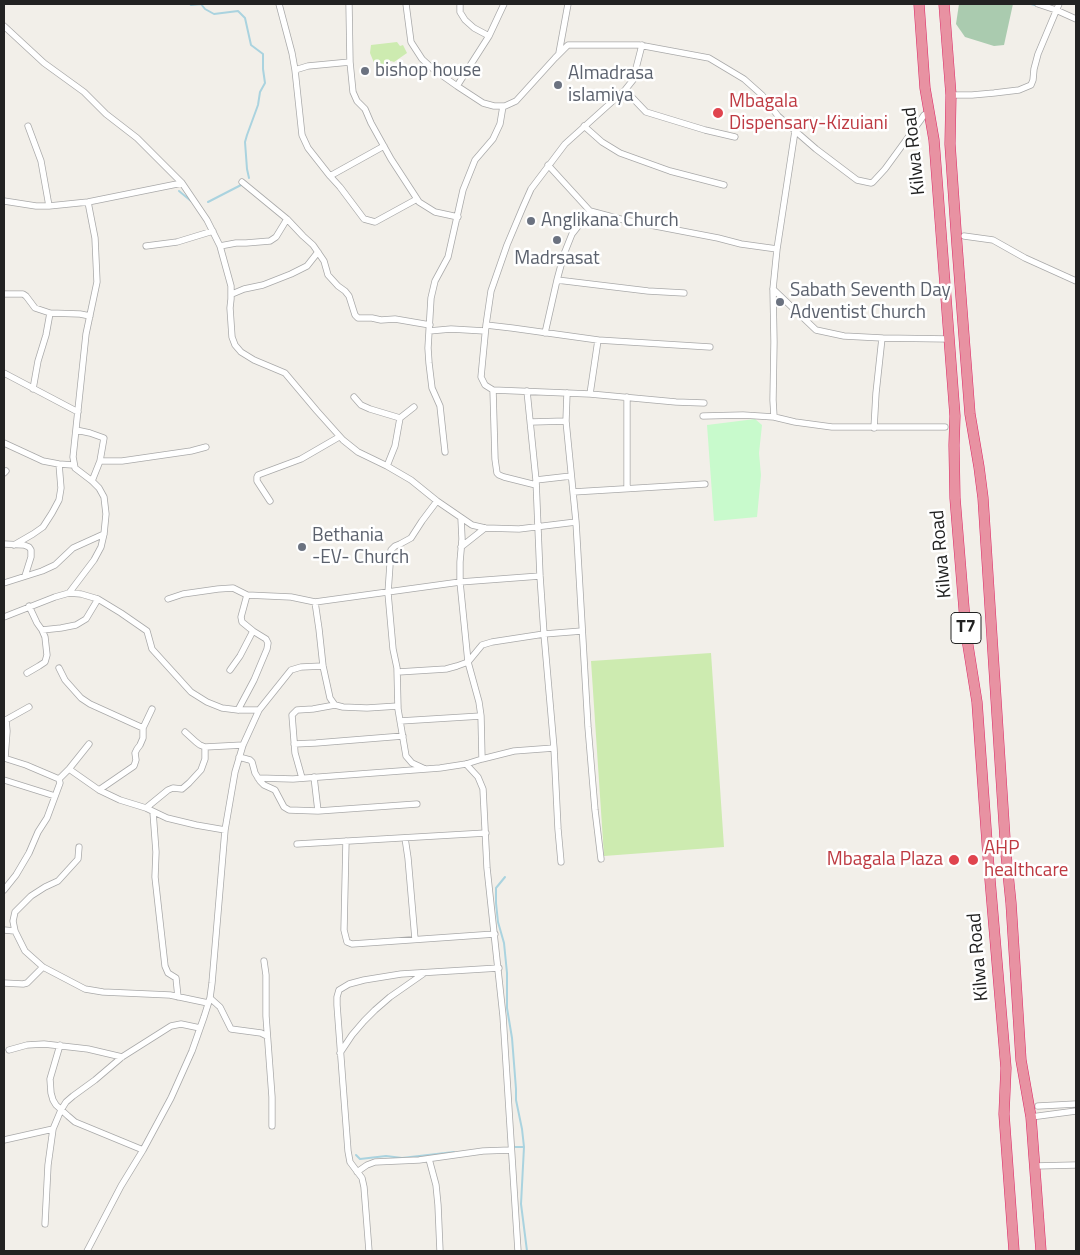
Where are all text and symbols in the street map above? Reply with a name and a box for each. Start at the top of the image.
place label: bishop house [375,60,481,82]
place label: Almadrasa islamiya [568,63,654,107]
marker: bishop house [359,65,371,77]
marker: Almadrasa islamiya [552,79,564,91]
place label: Mbagala Dispensary-Kizuiani [729,91,888,135]
marker: Mbagala Dispensary-Kizuiani [711,106,725,120]
street label: Kilwa Road [899,106,931,196]
place label: Anglikana Church [541,210,679,232]
marker: Anglikana Church [525,215,537,227]
marker: Madrsasat [551,234,563,246]
place label: Madrsasat [514,248,600,270]
place label: Sabath Seventh Day Adventist Church [790,280,951,324]
marker: Sabath Seventh Day Adventist Church [774,296,786,308]
street label: Kilwa Road [927,509,957,599]
place label: Bethania -EV- Church [312,525,409,569]
marker: Bethania -EV- Church [296,541,308,553]
road number: T7 [951,612,981,644]
place label: AHP healthcare [984,838,1068,882]
place label: Mbagala Plaza [827,849,943,871]
marker: Mbagala Plaza [947,853,961,867]
marker: AHP healthcare [966,853,980,867]
street label: Kilwa Road [964,912,994,1002]

